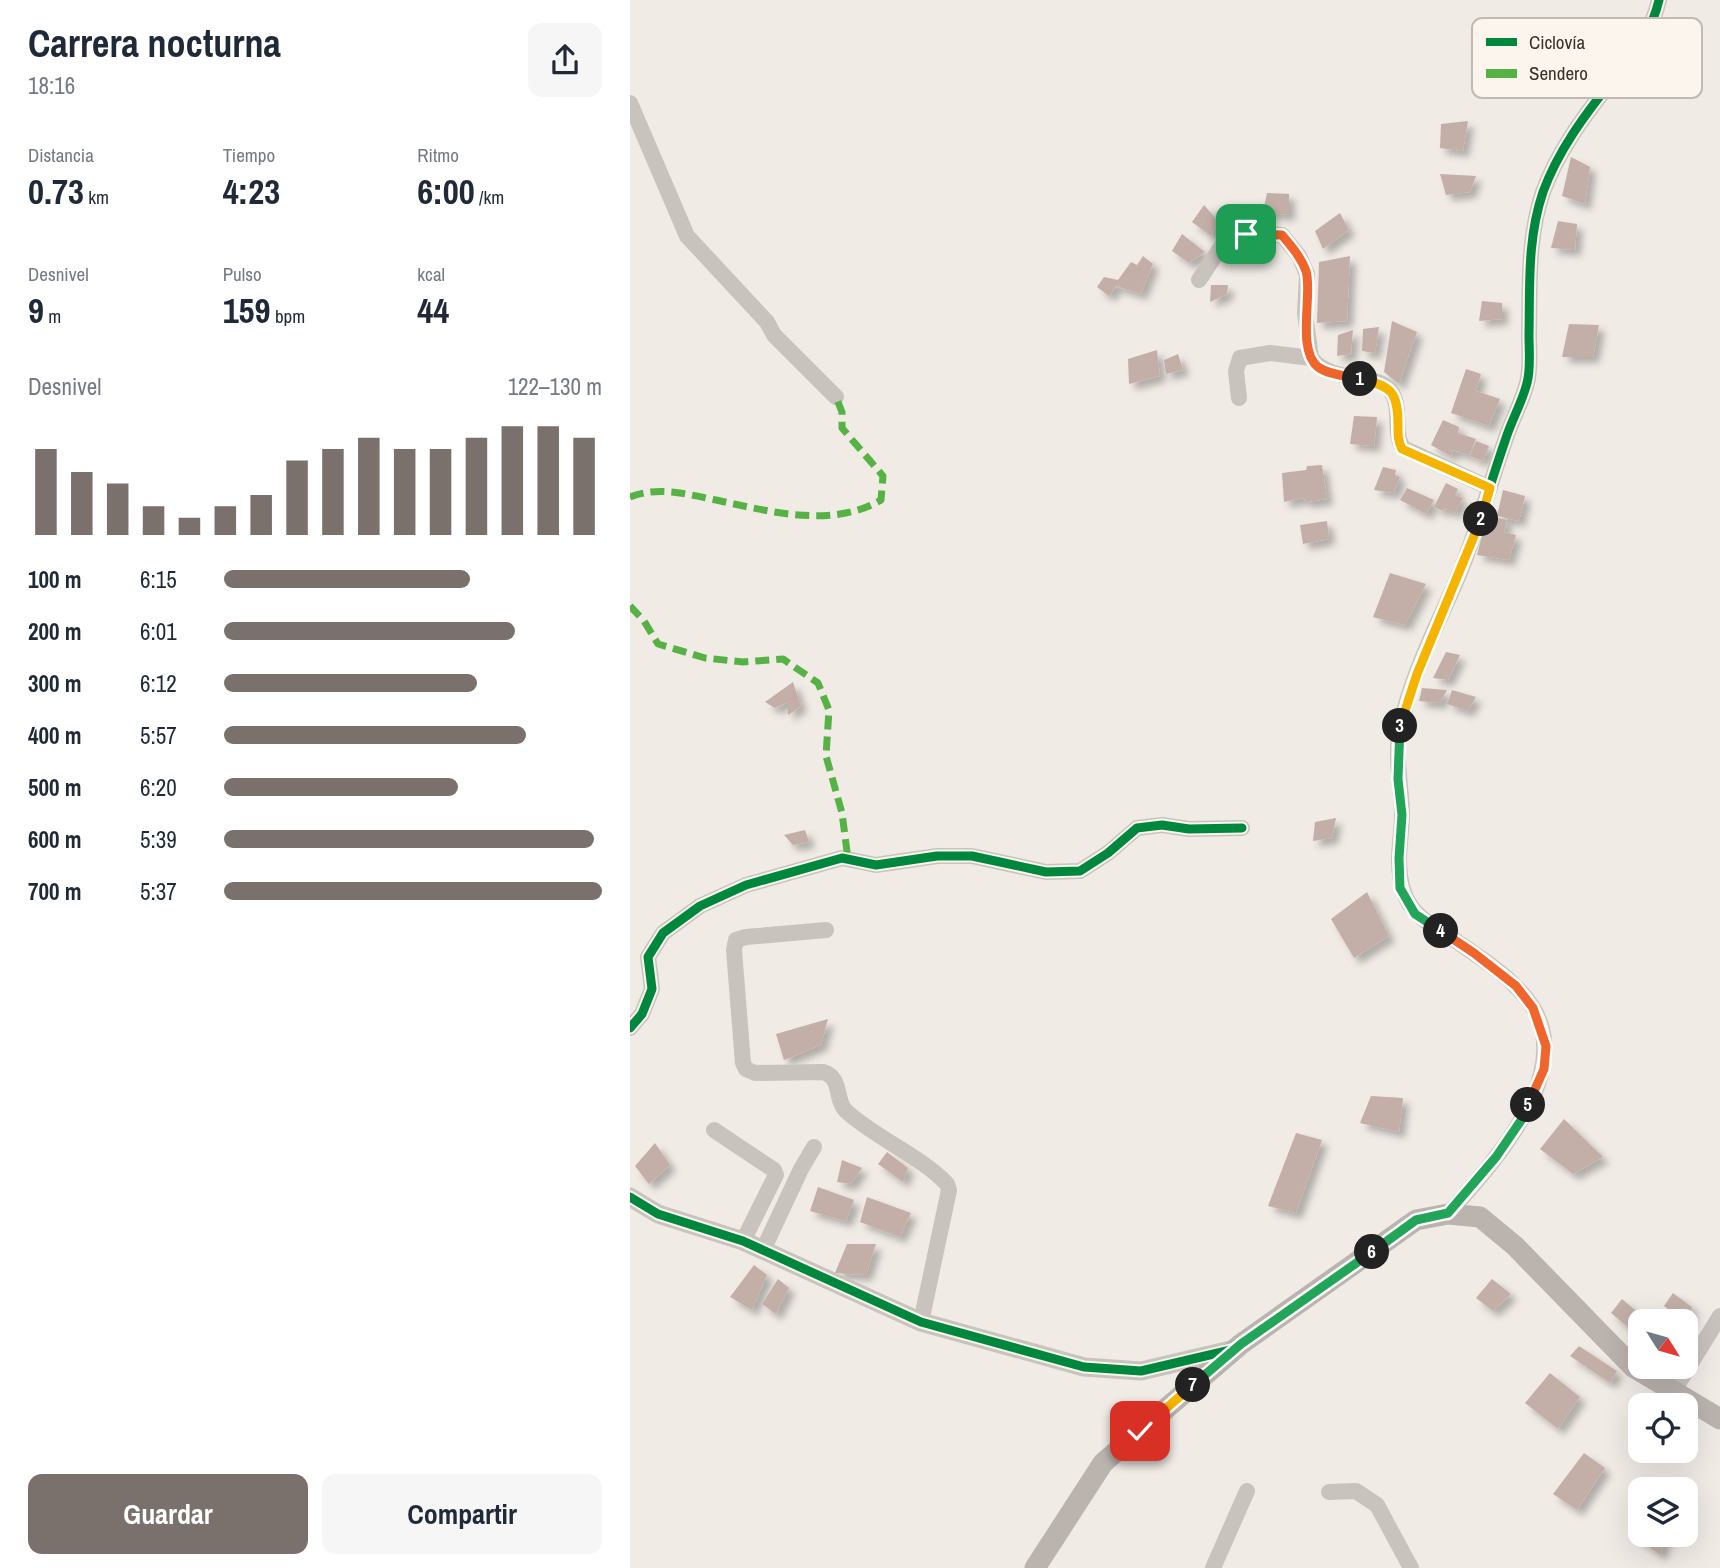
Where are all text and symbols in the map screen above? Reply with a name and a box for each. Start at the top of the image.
text: Carrera nocturna [28,18,281,69]
legend [1472,18,1702,98]
button: share [528,23,602,97]
text: Ciclovía [1529,29,1586,55]
text: Sendero [1529,60,1588,86]
text: 18:16 [28,70,75,101]
text: Distancia [28,142,94,168]
text: Tiempo [223,142,275,168]
text: Ritmo [417,142,459,168]
text: 0.73 [28,168,84,215]
text: 4:23 [223,168,280,215]
text: 6:00 [417,168,475,215]
text: km [84,184,109,210]
text: /km [475,184,504,210]
pin [1216,204,1276,264]
icon: arrive [1227,215,1265,253]
text: Desnivel [28,261,89,287]
text: Pulso [223,261,262,287]
text: kcal [417,261,445,287]
text: 9 [28,287,44,334]
text: 159 [223,287,271,334]
text: 44 [417,287,449,334]
text: m [44,303,61,329]
text: bpm [271,303,305,329]
pin: 1 [1342,362,1378,396]
text: 1 [1355,365,1364,391]
text: Desnivel [28,371,101,402]
text: 122–130 m [508,371,602,402]
pin: 2 [1464,502,1498,536]
text: 2 [1476,505,1485,531]
text: 100 m [28,564,81,595]
text: 6:15 [140,564,177,595]
text: 200 m [28,616,81,647]
text: 6:01 [140,616,177,647]
text: 300 m [28,668,81,699]
text: 6:12 [140,668,177,699]
pin: 3 [1382,708,1418,744]
text: 3 [1395,712,1404,738]
text: 400 m [28,720,81,751]
text: 5:57 [140,720,177,751]
text: 500 m [28,772,81,803]
text: 6:20 [140,772,177,803]
text: 600 m [28,824,81,855]
text: 5:39 [140,824,177,855]
text: 700 m [28,876,81,907]
text: 5:37 [140,876,177,907]
pin: 4 [1424,914,1458,948]
text: 4 [1436,917,1445,943]
pin: 5 [1510,1088,1546,1122]
text: 5 [1523,1091,1532,1117]
pin: 6 [1354,1234,1390,1270]
text: 6 [1367,1238,1376,1264]
north arrow [1628,1309,1698,1379]
map controls [1628,1309,1698,1547]
pin: 7 [1176,1368,1210,1402]
text: 7 [1188,1371,1197,1397]
button: locate [1628,1393,1698,1463]
pin [1110,1401,1170,1461]
icon: check [1121,1412,1159,1450]
button: Guardar [28,1474,308,1554]
button: Compartir [322,1474,602,1554]
button: layers [1628,1477,1698,1547]

